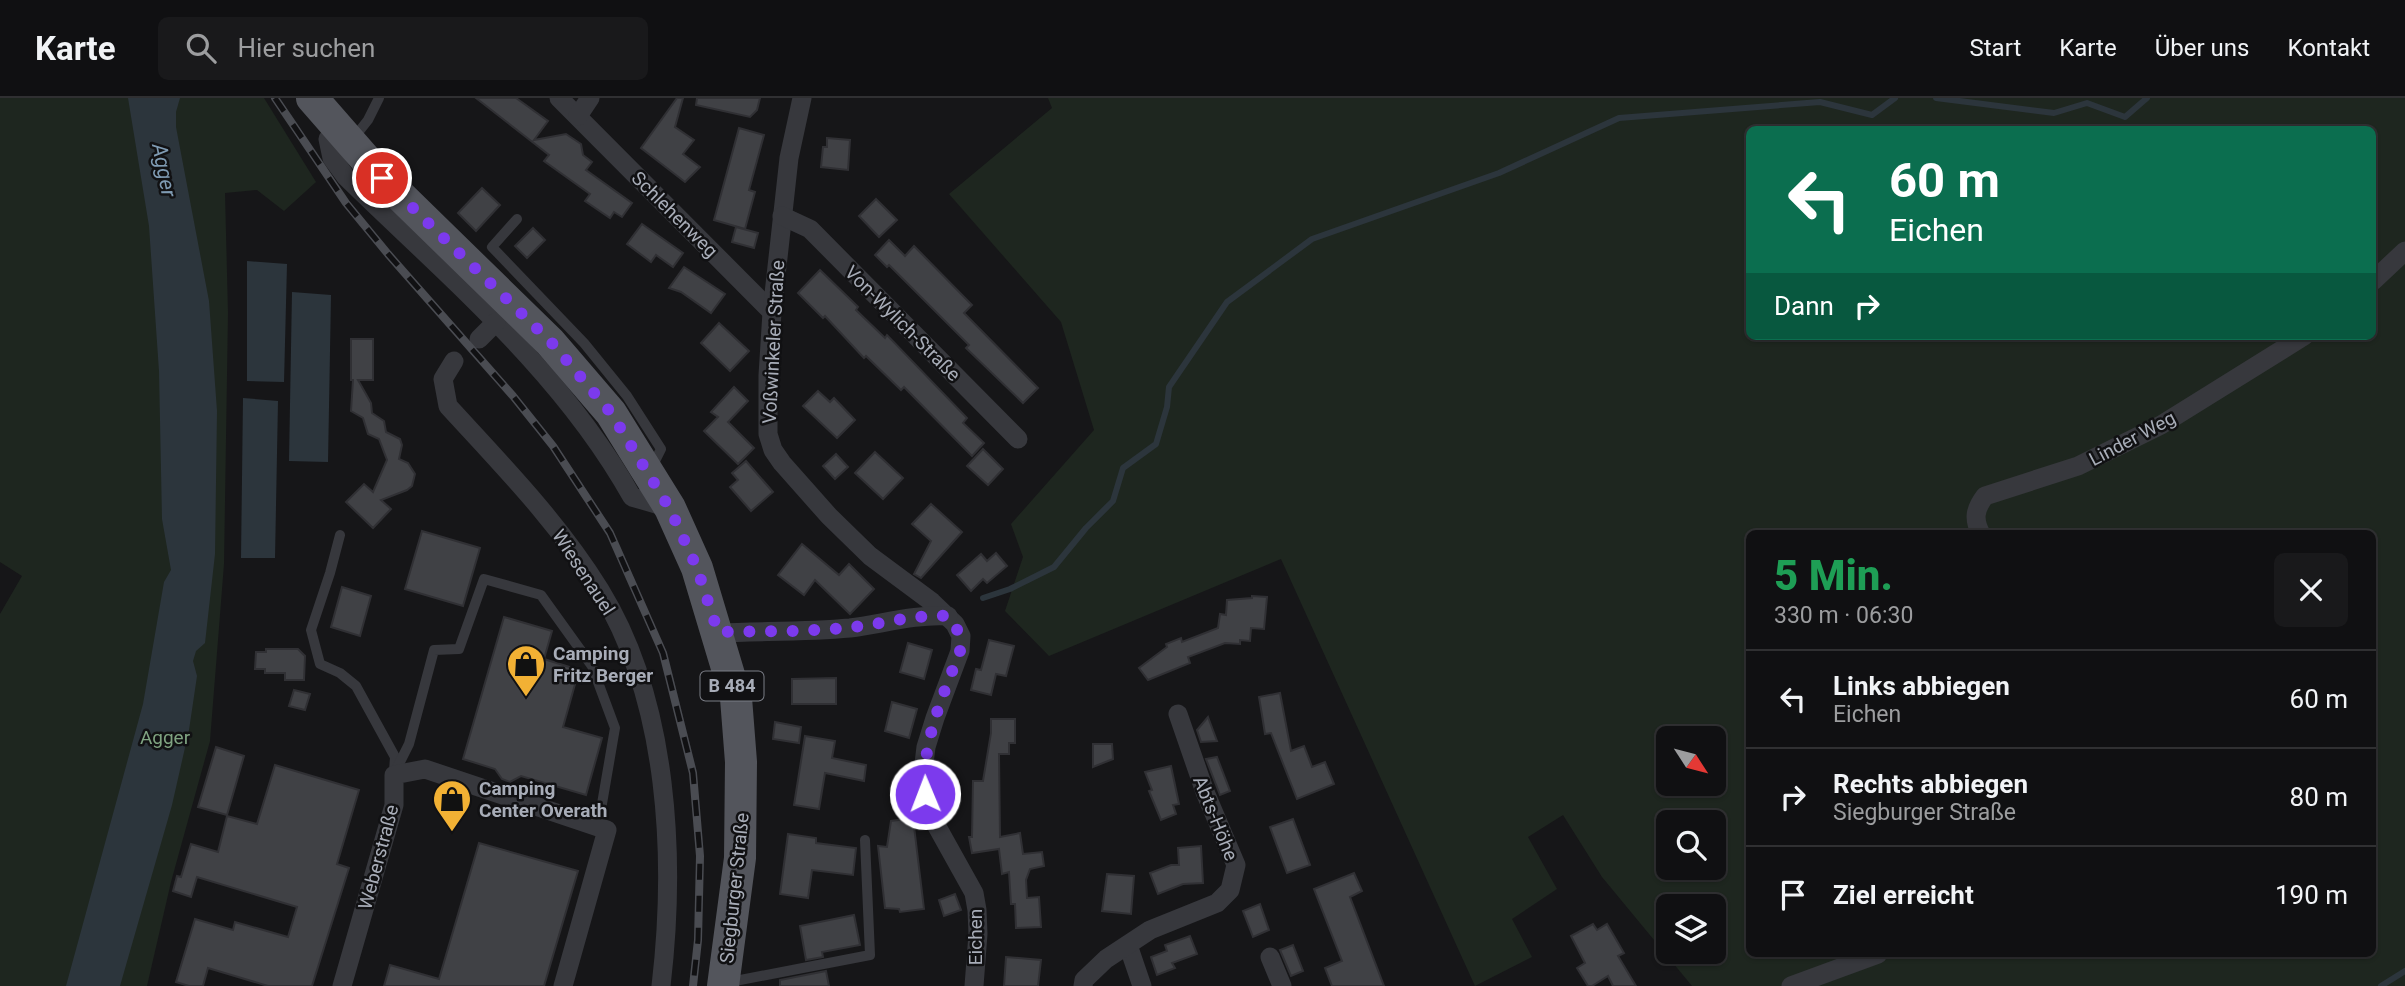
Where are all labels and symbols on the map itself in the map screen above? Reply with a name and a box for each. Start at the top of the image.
water label: Agger [147,140,181,200]
pin [352,148,412,208]
street label: Schlehenweg [627,166,723,262]
street label: Voßwinkeler Straße [758,260,789,424]
street label: Von-Wylich-Straße [840,261,965,386]
street label: Linder Weg [2085,406,2179,471]
street label: Wiesenauel [547,525,620,619]
place label: Camping Fritz Berger [553,642,653,687]
shop icon: Camping Fritz Berger [505,643,547,698]
road number: B 484 [700,672,764,700]
park label: Agger [140,726,191,749]
north arrow [1656,726,1726,796]
position arrow [888,757,962,831]
street label: Abts-Höhe [1188,772,1243,864]
place label: Camping Center Overath [479,777,607,822]
shop icon: Camping Center Overath [431,778,473,833]
street label: Weberstraße [353,802,404,912]
street label: Siegburger Straße [715,812,754,964]
street label: Eichen [964,909,987,965]

